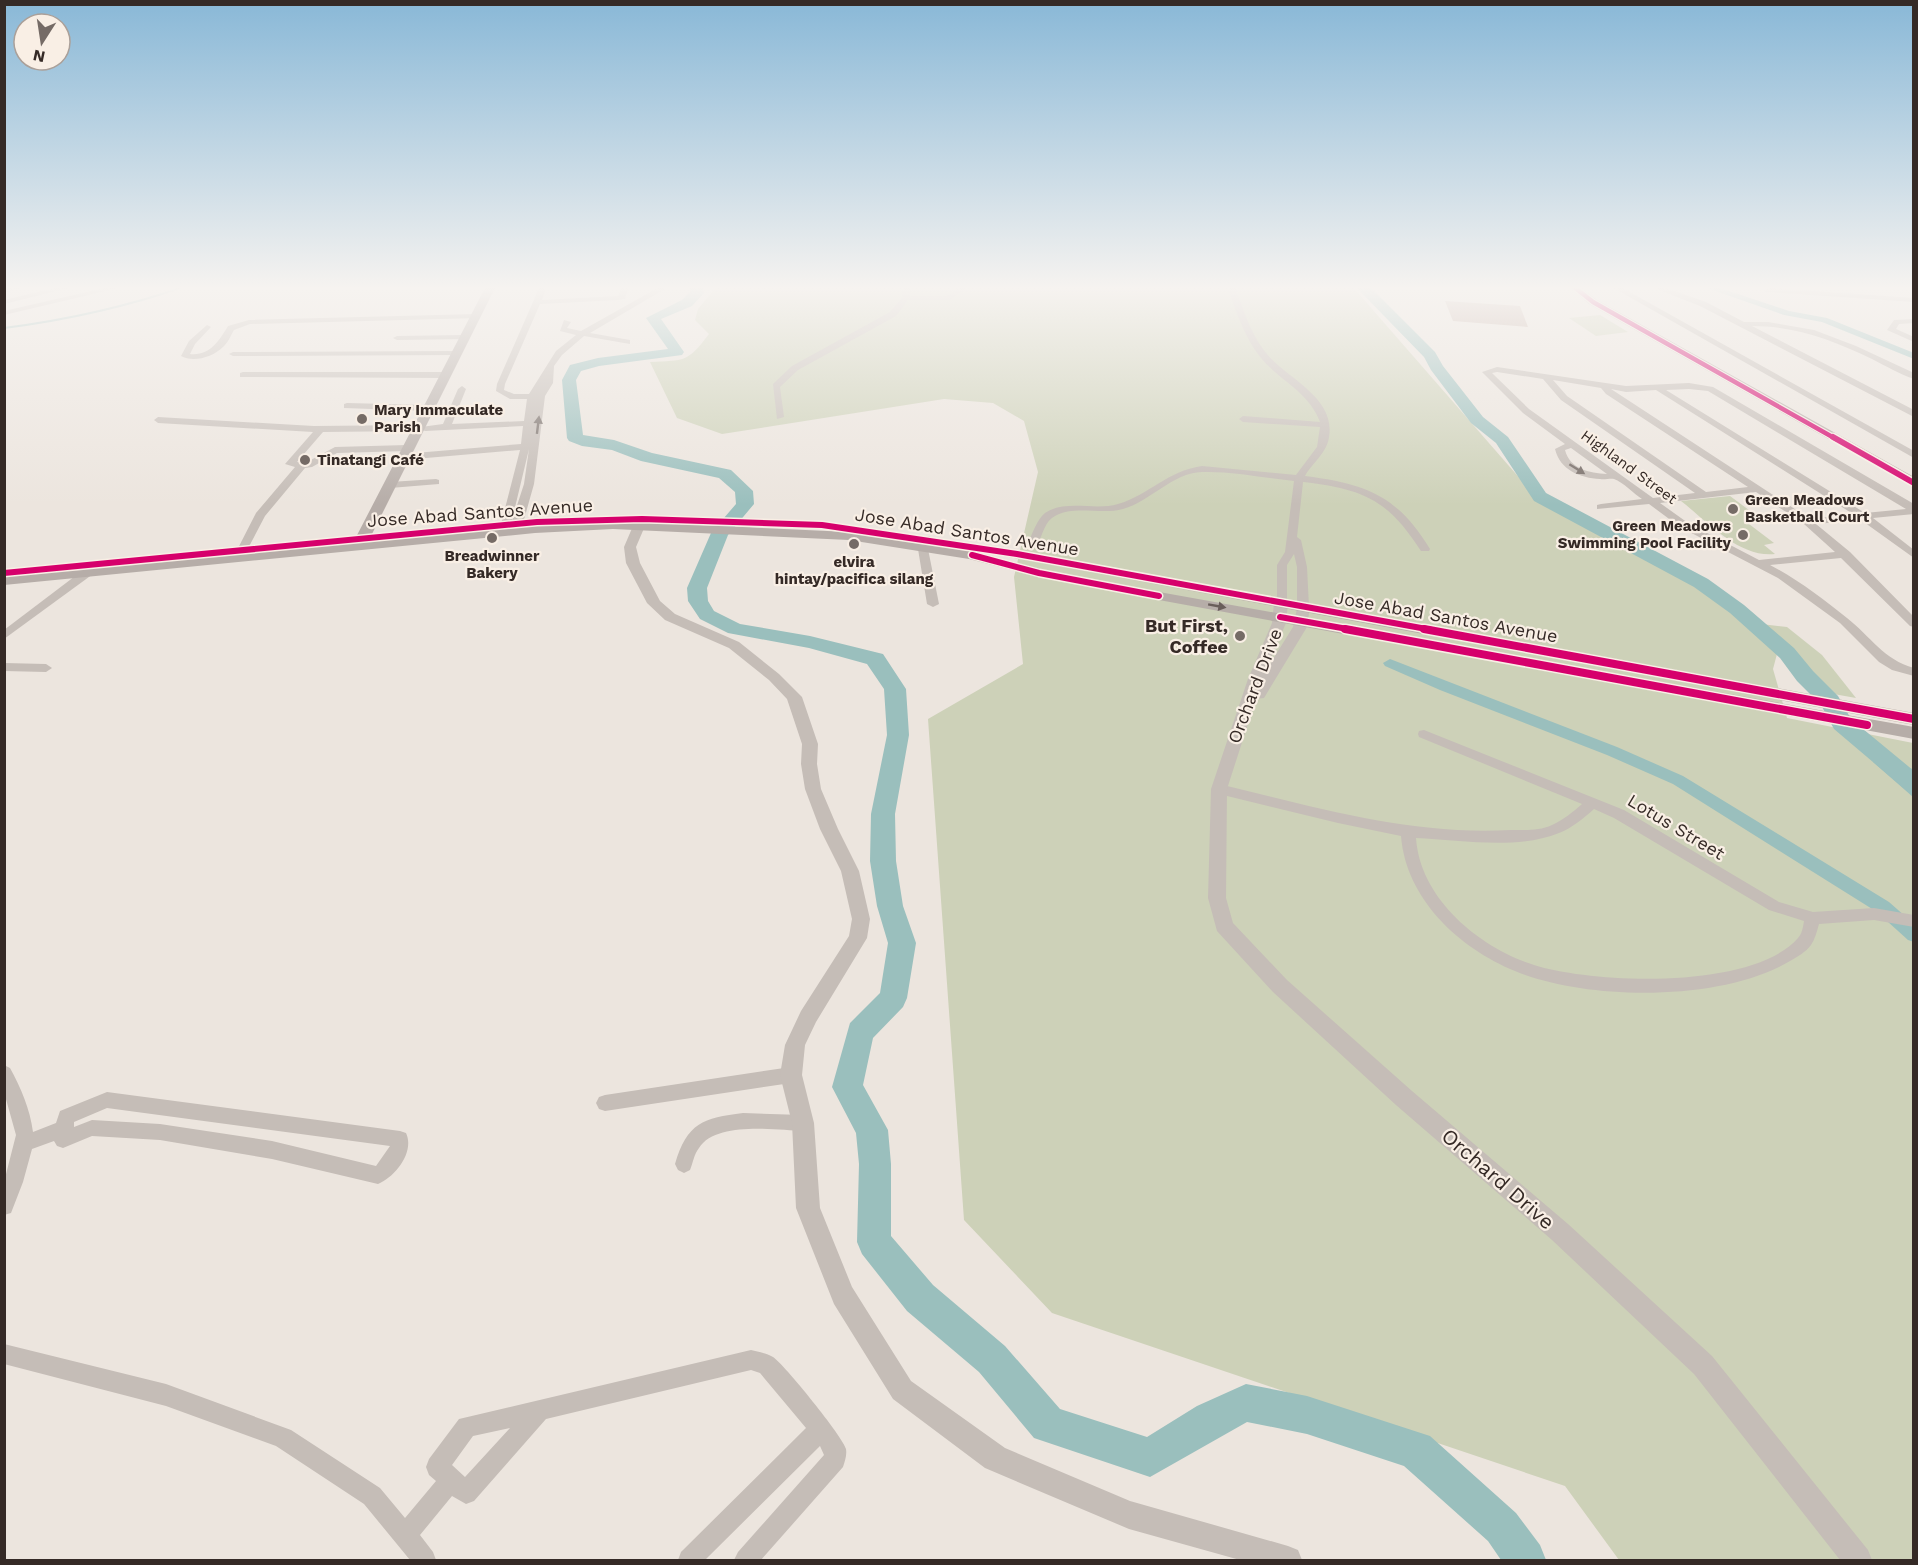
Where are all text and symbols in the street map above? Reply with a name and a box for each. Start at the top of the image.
north arrow [12,12,72,72]
text: N [31,46,47,67]
place label: Mary Immaculate Parish [374,401,504,436]
marker: Mary Immaculate Parish [355,412,369,426]
one-way arrow [533,415,543,434]
street label: Highland Street [1577,426,1681,508]
place label: Tinatangi Café [317,451,424,469]
marker: Tinatangi Café [298,453,312,467]
one-way arrow [1569,463,1585,474]
place label: Green Meadows Basketball Court [1745,491,1870,526]
street label: Jose Abad Santos Avenue [366,494,594,531]
marker: Green Meadows Basketball Court [1726,502,1740,516]
street label: Jose Abad Santos Avenue [854,503,1081,560]
place label: Green Meadows Swimming Pool Facility [1558,517,1732,552]
marker: Green Meadows Swimming Pool Facility [1736,528,1750,542]
marker: Breadwinner Bakery [485,531,499,545]
marker: elvira hintay/pacifica silang [847,537,861,551]
place label: Breadwinner Bakery [445,547,540,582]
place label: elvira hintay/pacifica silang [775,553,934,588]
street label: Jose Abad Santos Avenue [1333,587,1559,647]
one-way arrow [1208,602,1227,611]
place label: But First, Coffee [1145,615,1228,657]
street label: Orchard Drive [1223,626,1286,746]
marker: But First, Coffee [1233,629,1247,643]
street label: Lotus Street [1624,789,1729,864]
street label: Orchard Drive [1437,1123,1560,1234]

